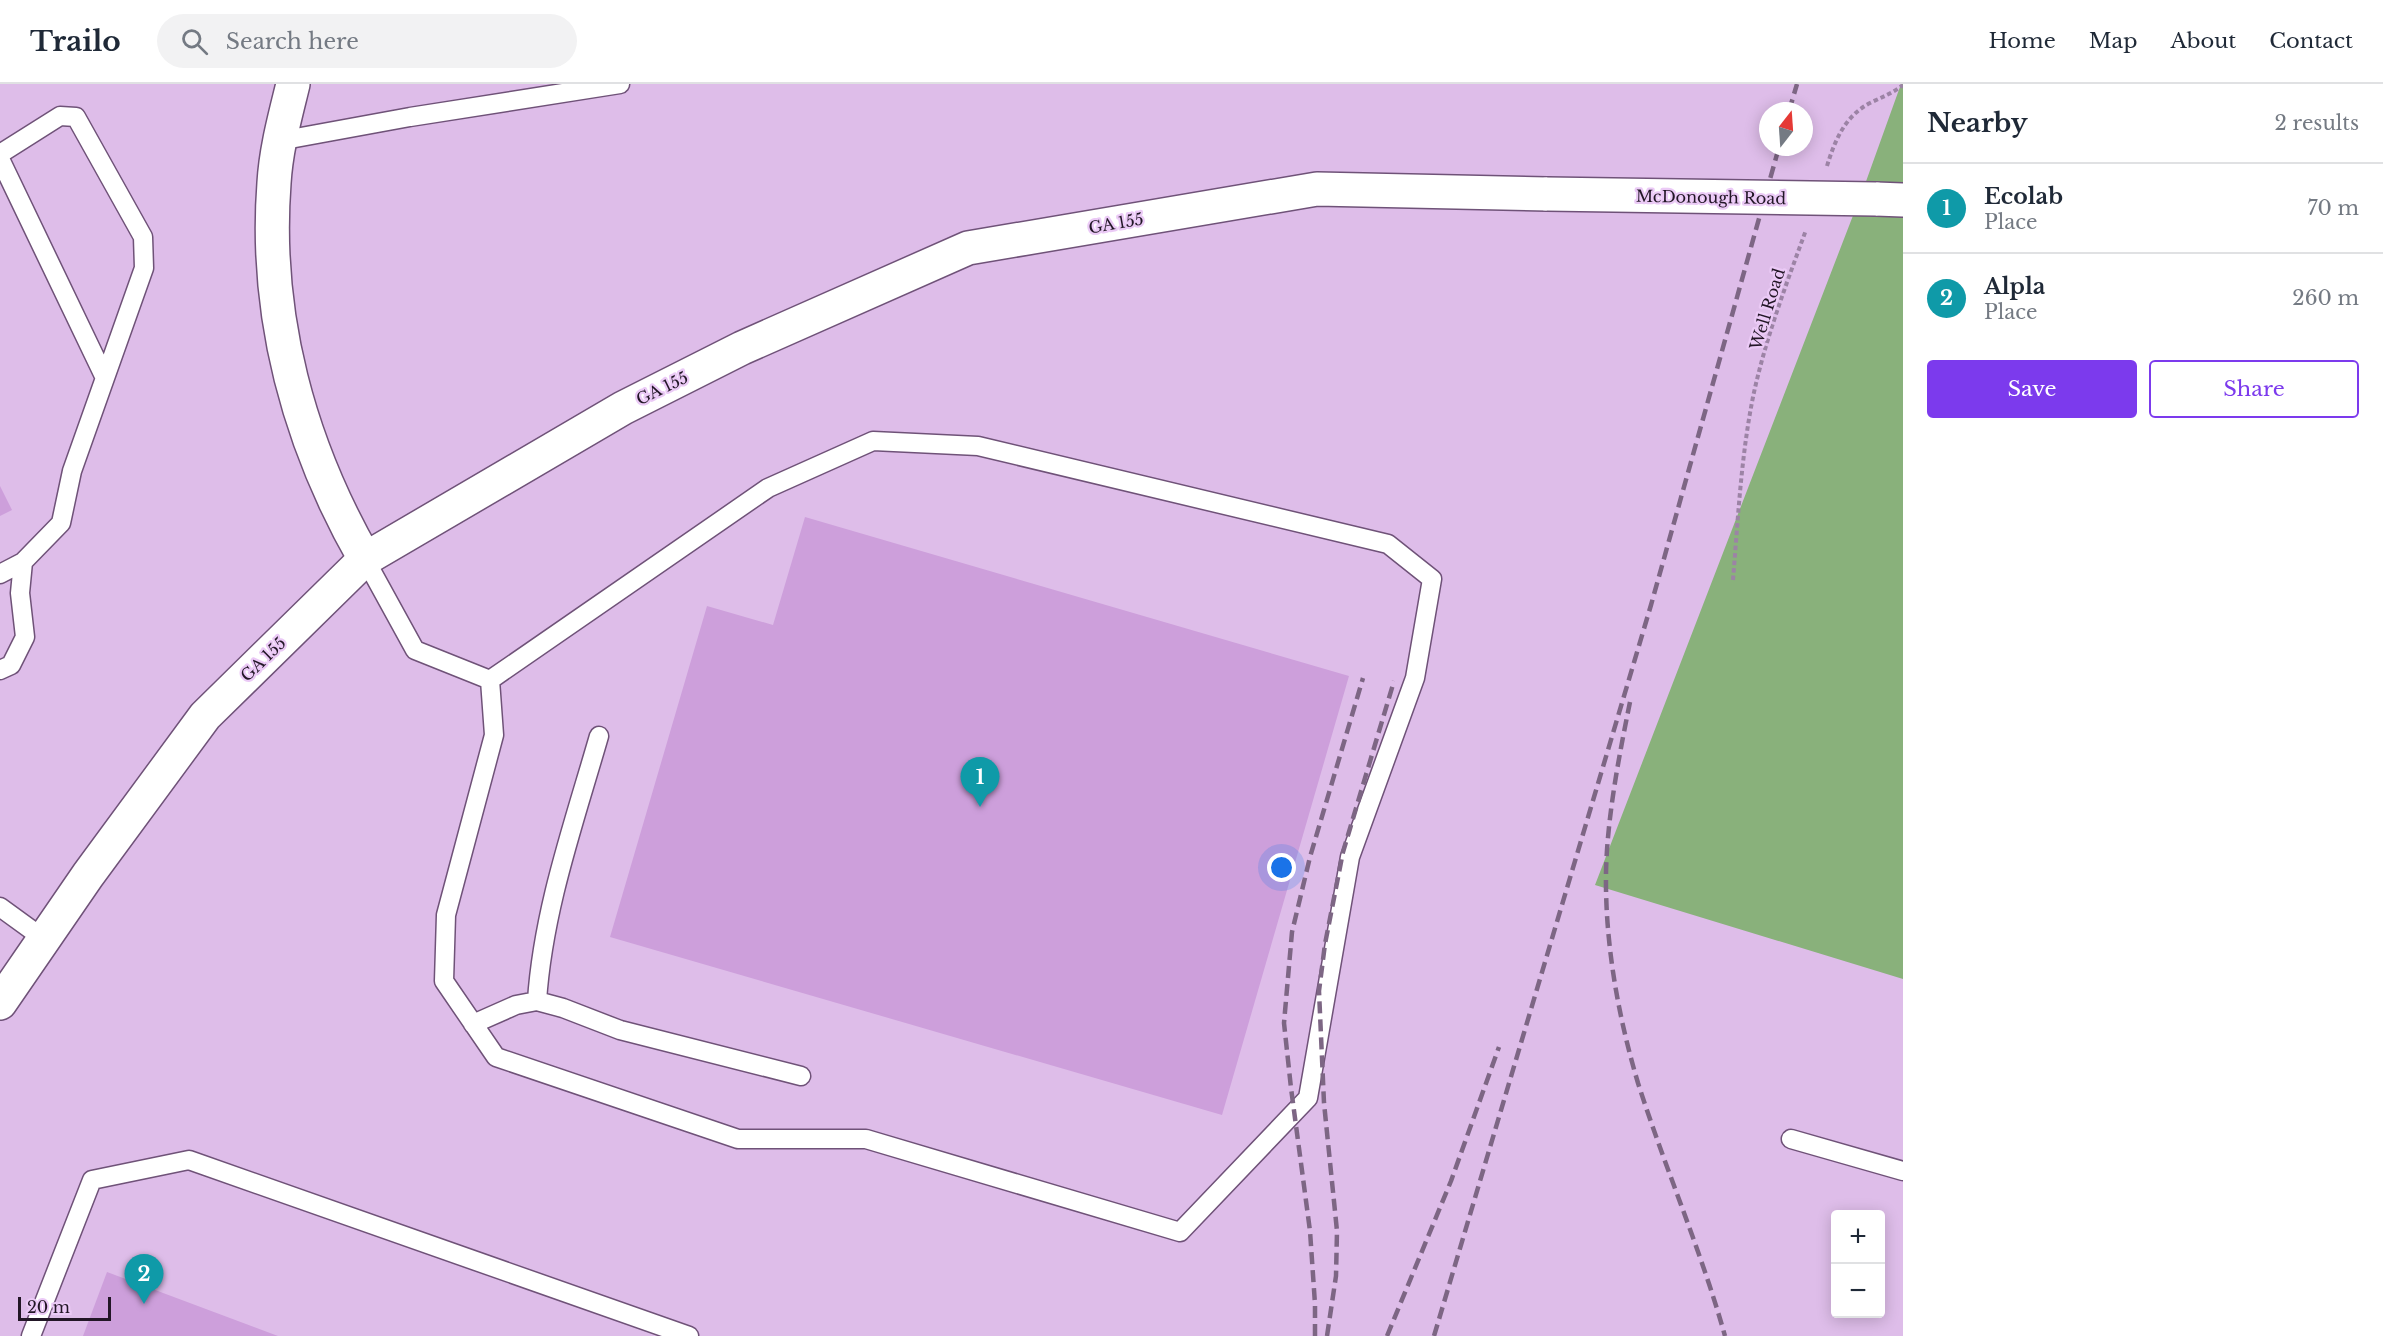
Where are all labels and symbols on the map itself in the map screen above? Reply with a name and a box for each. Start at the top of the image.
north arrow [1759,102,1813,156]
street label: McDonough Road [1636,186,1786,208]
street label: GA 155 [1087,208,1145,238]
street label: Well Road [1745,266,1789,353]
street label: GA 155 [633,367,691,409]
street label: GA 155 [236,633,290,685]
pin: 1 [960,758,1000,807]
your location [1267,853,1296,882]
pin: 2 [124,1254,164,1304]
scale bar [18,1294,111,1322]

